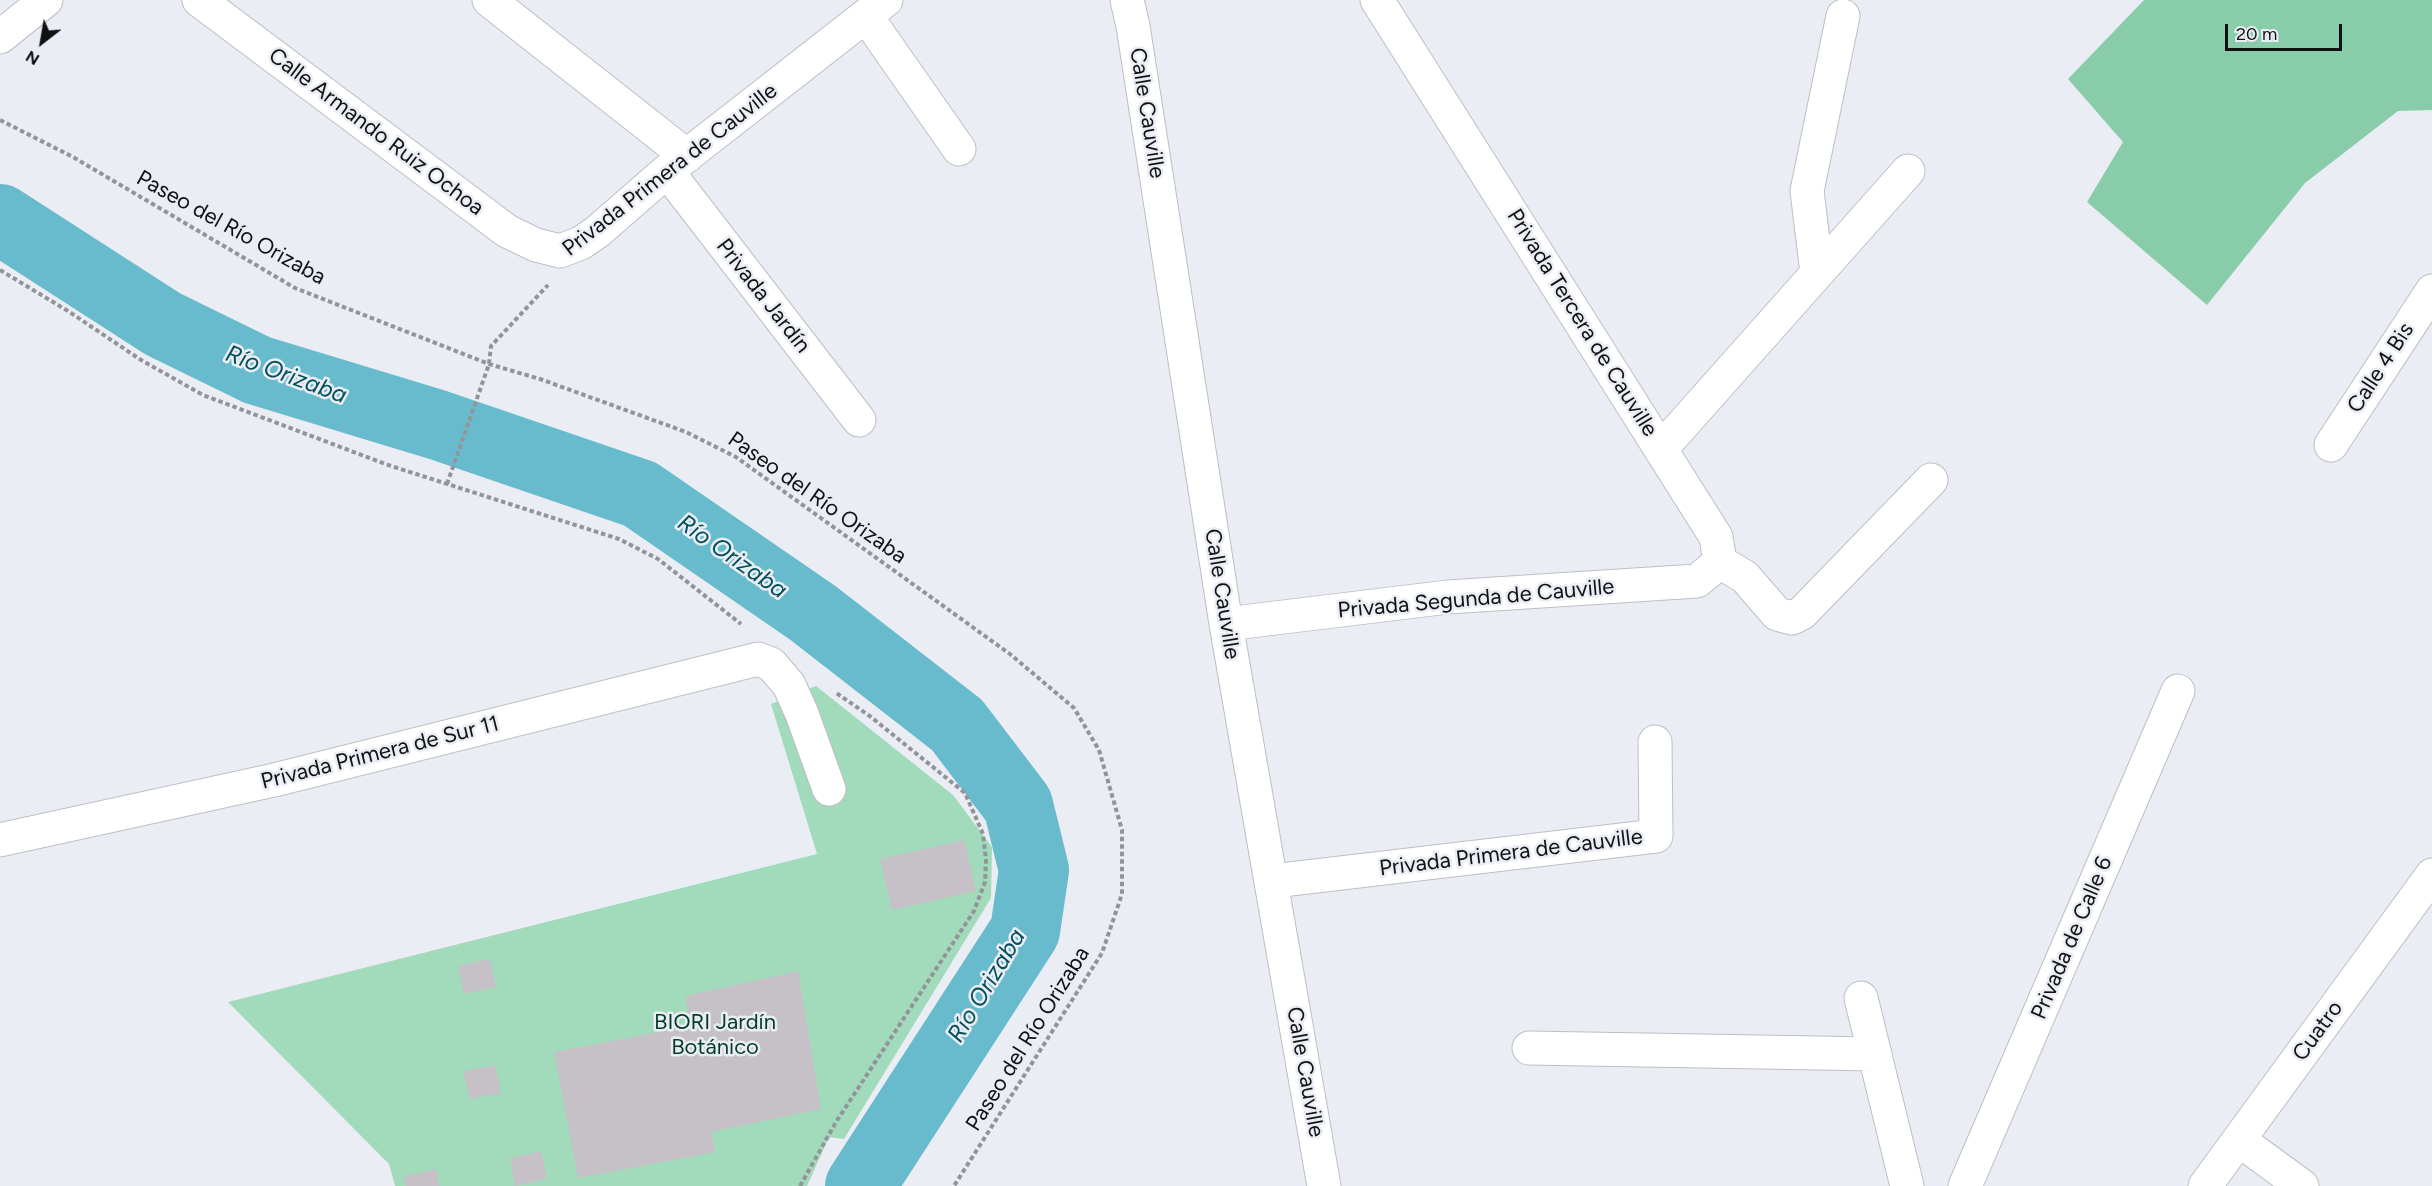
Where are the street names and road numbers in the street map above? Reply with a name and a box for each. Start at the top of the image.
street label: Calle Armando Ruiz Ochoa [263,42,489,222]
street label: Calle Cauville [1124,46,1170,180]
street label: Privada Primera de Cauville [557,78,783,262]
street label: Paseo del Río Orizaba [132,165,330,291]
street label: Privada Tercera de Cauville [1501,204,1663,442]
street label: Privada Jardín [710,234,816,358]
street label: Calle 4 Bis [2342,318,2420,418]
street label: Paseo del Río Orizaba [723,426,911,570]
street label: Calle Cauville [1199,527,1245,661]
street label: Privada Segunda de Cauville [1337,574,1615,624]
street label: Privada Primera de Sur 11 [258,711,502,795]
street label: Privada Primera de Cauville [1378,824,1644,882]
street label: Privada de Calle 6 [2026,853,2118,1023]
street label: Paseo del Río Orizaba [961,942,1095,1136]
street label: Cuatro [2287,996,2349,1066]
street label: Calle Cauville [1281,1005,1329,1139]

